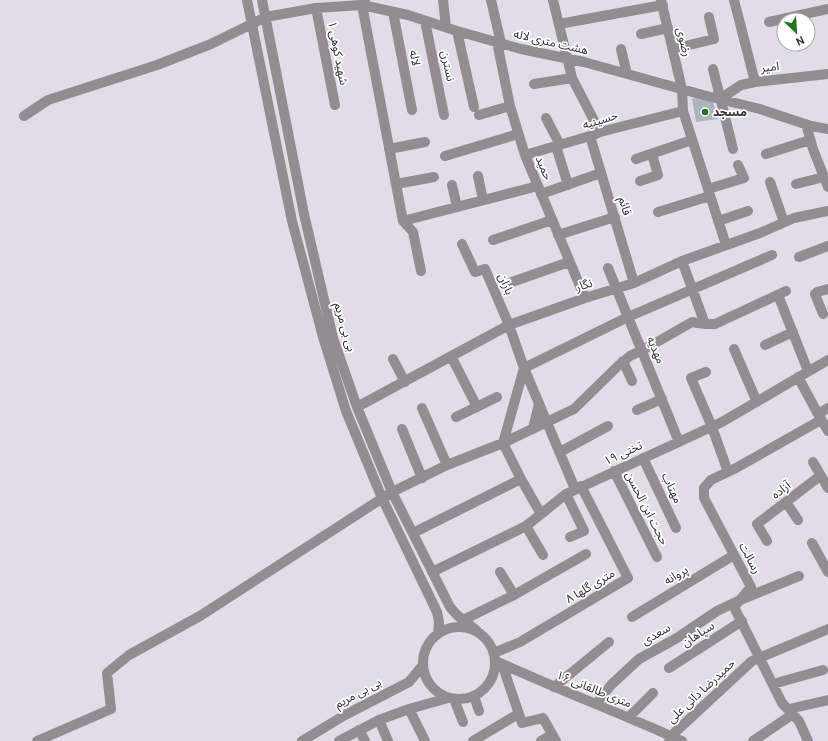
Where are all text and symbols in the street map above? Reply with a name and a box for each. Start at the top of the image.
north arrow [776,12,816,52]
street label: شهید کوهی ۱ [325,20,352,86]
street label: هشت متری لاله [512,26,590,57]
street label: رضوی [674,26,695,58]
text: N [794,33,807,49]
street label: لاله [407,49,424,67]
street label: نسترن [438,49,459,82]
street label: امیر [759,58,780,75]
place label: مسجد [713,104,747,119]
street label: حسینیه [580,107,619,132]
marker: مسجد [700,107,710,117]
street label: حمید [533,153,556,182]
street label: قائم [614,195,635,218]
street label: باران [495,271,518,297]
street label: نگار [572,275,594,295]
street label: بی بی مریم [329,301,360,354]
street label: مهدیه [644,334,669,366]
street label: تختی ۱۹ [601,437,645,468]
street label: حجت ابن الحسن [622,468,672,547]
street label: مهتاب [659,470,686,506]
street label: آزاده [768,477,794,502]
street label: رسالت [736,540,765,576]
street label: پروانه [661,562,691,589]
street label: ۸ متری گلها [562,565,617,606]
street label: سپاهان [679,617,717,651]
street label: سعدی [639,619,673,648]
street label: حمیدرضا دائی علی [663,655,738,726]
street label: ۱۶ متری طالقانی [554,667,634,710]
street label: بی بی مریم [332,674,385,713]

